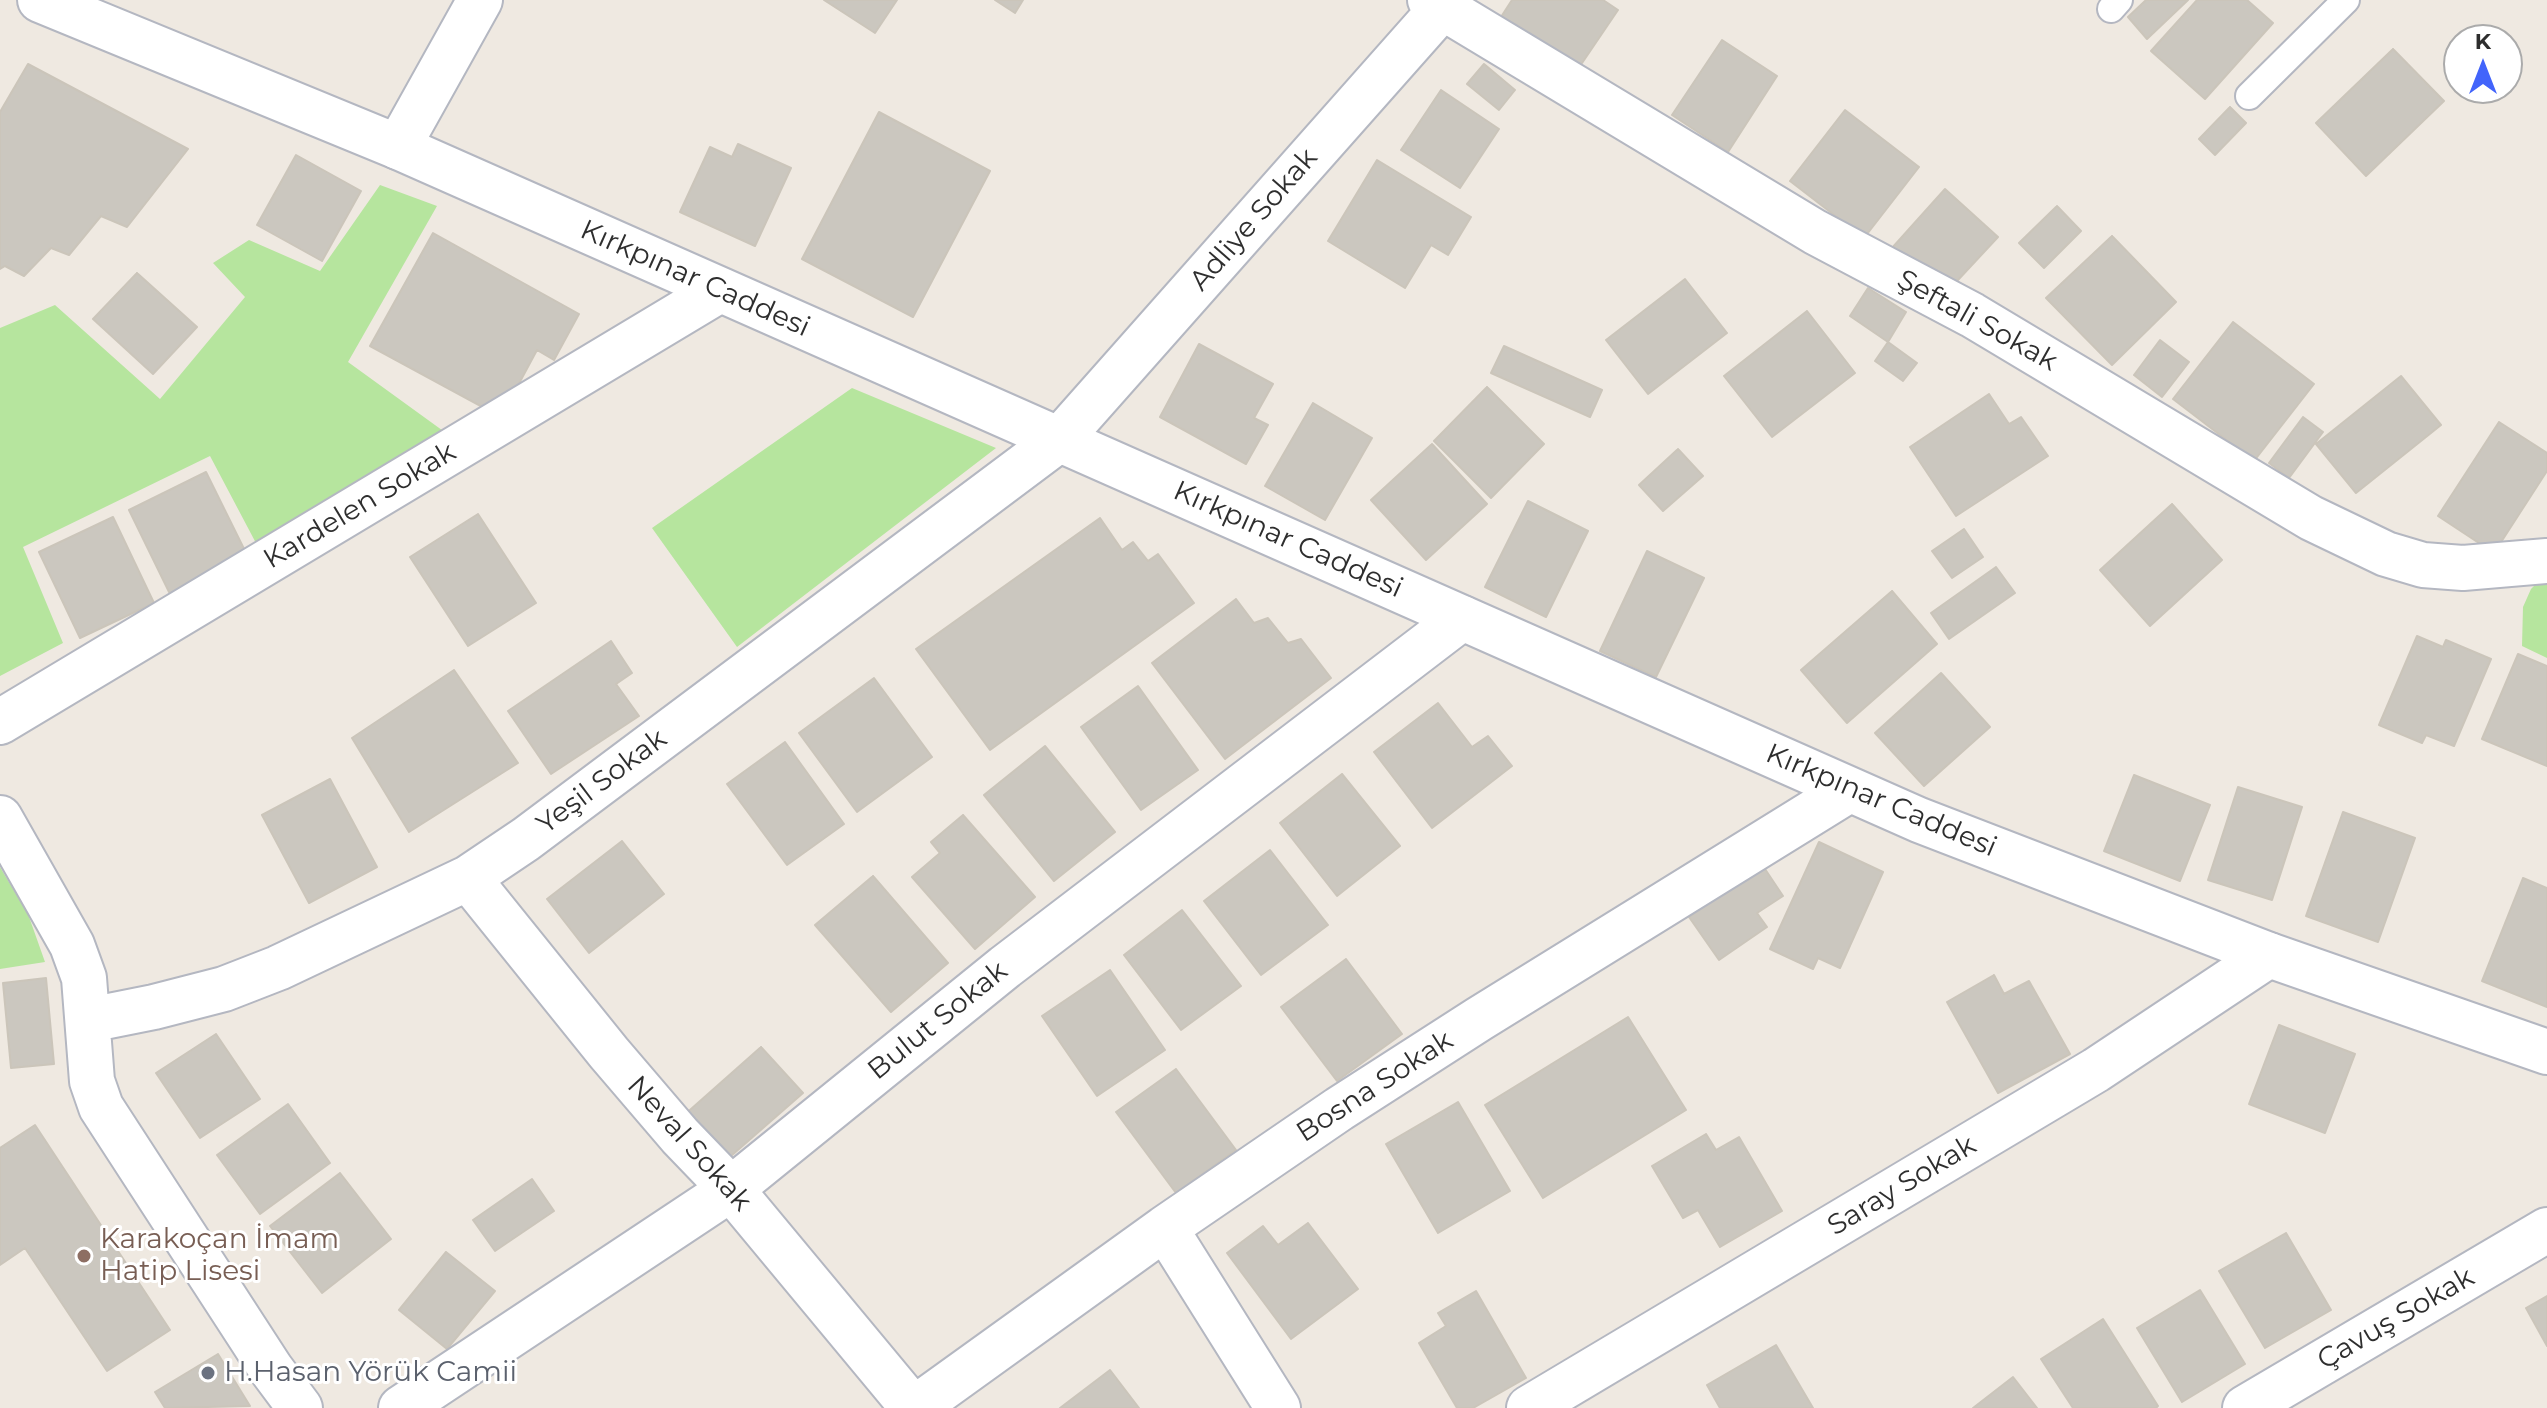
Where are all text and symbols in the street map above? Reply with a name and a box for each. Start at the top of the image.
north arrow [2443,24,2523,104]
text: K [2475,28,2491,55]
street label: Adliye Sokak [1183,142,1325,298]
street label: Kırkpınar Caddesi [575,213,815,345]
street label: Şeftali Sokak [1891,263,2063,379]
street label: Kardelen Sokak [258,435,462,577]
street label: Kırkpınar Caddesi [1168,474,1408,606]
street label: Yeşil Sokak [531,722,673,842]
street label: Kırkpınar Caddesi [1761,737,2001,865]
street label: Bulut Sokak [862,955,1014,1087]
street label: Bosna Sokak [1291,1024,1459,1150]
street label: Neval Sokak [620,1070,758,1218]
street label: Saray Sokak [1822,1129,1982,1243]
place label: Karakoçan İmam Hatip Lisesi [100,1223,339,1289]
marker: Karakoçan İmam Hatip Lisesi [75,1247,93,1265]
street label: Çavuş Sokak [2312,1261,2480,1377]
place label: H.Hasan Yörük Camii [224,1356,517,1390]
marker: H.Hasan Yörük Camii [199,1364,217,1382]

